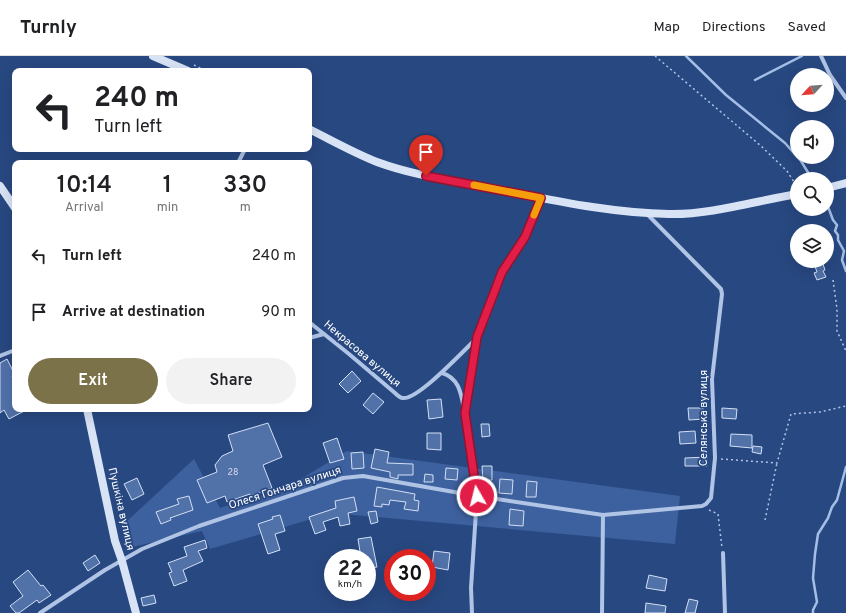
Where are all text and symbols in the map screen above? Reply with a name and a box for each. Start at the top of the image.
text: Turnly [20,16,77,40]
text: Map [654,19,680,36]
text: Directions [702,19,766,36]
text: Saved [788,19,826,36]
north arrow [790,68,834,112]
map controls [790,68,834,268]
text: 240 m [94,81,179,117]
icon: left [28,84,80,136]
text: Turn left [94,116,162,139]
button: sound [790,120,834,164]
pin [409,135,443,176]
icon: arrive [415,141,437,163]
text: 10:14 [57,171,112,201]
text: 1 [163,171,172,201]
text: 330 [223,171,267,201]
button: search [790,172,834,216]
text: Arrival [65,200,104,216]
text: min [157,200,178,216]
text: m [240,200,251,216]
button: layers [790,224,834,268]
icon: left [28,245,50,267]
text: Turn left [62,247,122,266]
text: 240 m [252,247,296,266]
icon: arrive [28,301,50,323]
text: Arrive at destination [62,303,205,322]
text: 90 m [261,303,296,322]
street label: Некрасова вулиця [321,318,403,390]
button: Exit [28,358,158,404]
button: Share [166,358,296,404]
street label: Селянська вулиця [697,370,711,466]
street label: Олеся Гончара вулиця [227,463,343,513]
street label: Пушкіна вулиця [105,466,137,552]
house number: 28 [227,467,239,478]
position arrow [456,475,498,517]
speed limit sign: 30 [384,549,436,601]
text: 22 [338,557,362,583]
text: km/h [338,578,362,591]

